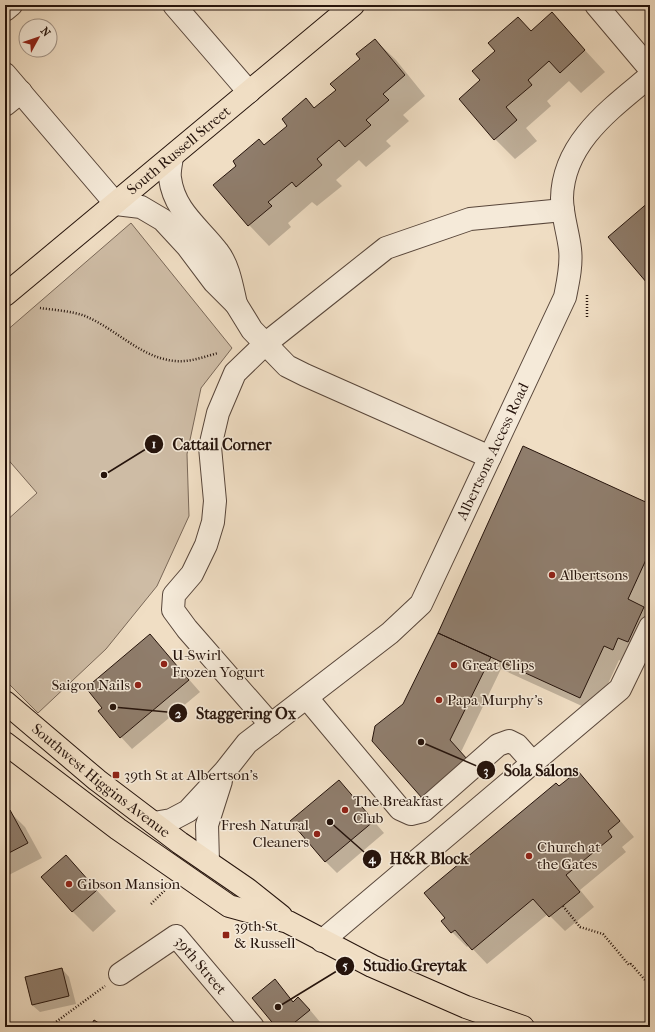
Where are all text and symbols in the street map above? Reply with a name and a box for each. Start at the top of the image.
north arrow [18,18,58,58]
text: N [38,25,53,40]
street label: South Russell Street [123,102,235,199]
street label: Albertsons Access Road [452,379,533,524]
callout: Cattail Corner [144,430,279,458]
text: Cattail Corner [172,435,273,454]
text: 1 [152,437,156,451]
place label: Albertsons [559,566,629,584]
marker: Albertsons [547,570,557,580]
place label: U-Swirl Frozen Yogurt [172,646,266,681]
place label: Great Clips [462,656,535,674]
marker: U-Swirl Frozen Yogurt [159,659,169,669]
marker: Great Clips [449,660,459,670]
place label: Saigon Nails [51,676,130,694]
marker: Saigon Nails [133,680,143,690]
place label: Papa Murphy's [447,691,543,709]
marker: Papa Murphy's [434,695,444,705]
callout: Staggering Ox [168,699,305,727]
text: Staggering Ox [196,704,297,724]
text: 2 [175,707,182,721]
street label: Southwest Higgins Avenue [28,720,174,842]
callout: Sola Salons [476,756,587,784]
text: Sola Salons [504,761,578,780]
text: 3 [484,764,489,779]
place label: 39th St at Albertson's [124,766,258,784]
marker: 39th St at Albertson's [111,770,121,780]
place label: The Breakfast Club [353,792,444,827]
marker: The Breakfast Club [340,805,350,815]
place label: Fresh Natural Cleaners [221,816,309,851]
marker: Fresh Natural Cleaners [312,829,322,839]
place label: Church at the Gates [537,838,601,873]
callout: H&R Block [362,845,476,873]
text: H&R Block [390,849,469,868]
marker: Church at the Gates [524,851,534,861]
text: 4 [367,852,376,867]
place label: Gibson Mansion [77,875,180,893]
marker: Gibson Mansion [64,879,74,889]
place label: 39th St & Russell [234,917,295,952]
marker: 39th St & Russell [221,930,231,940]
street label: 39th Street [171,932,231,999]
callout: Studio Greytak [335,952,474,980]
text: Studio Greytak [363,956,467,976]
text: 5 [342,959,348,973]

